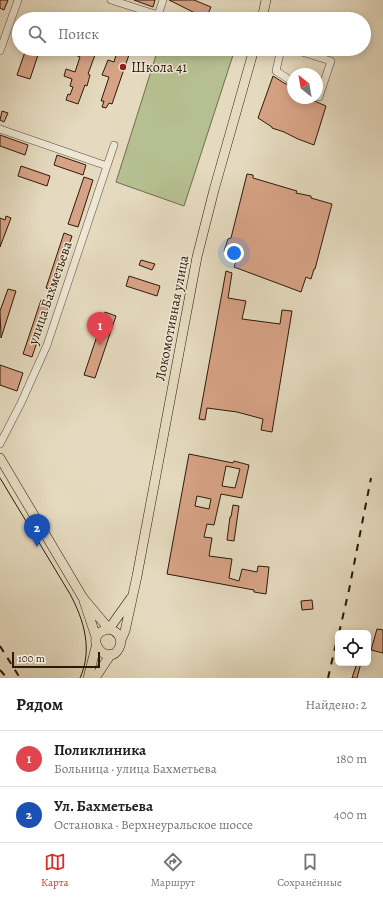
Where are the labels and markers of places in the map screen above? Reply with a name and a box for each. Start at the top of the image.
place label: Школа 41 [131,58,187,77]
marker: Школа 41 [118,62,128,72]
pin: 1 [87,312,113,345]
pin: 2 [24,514,50,547]

